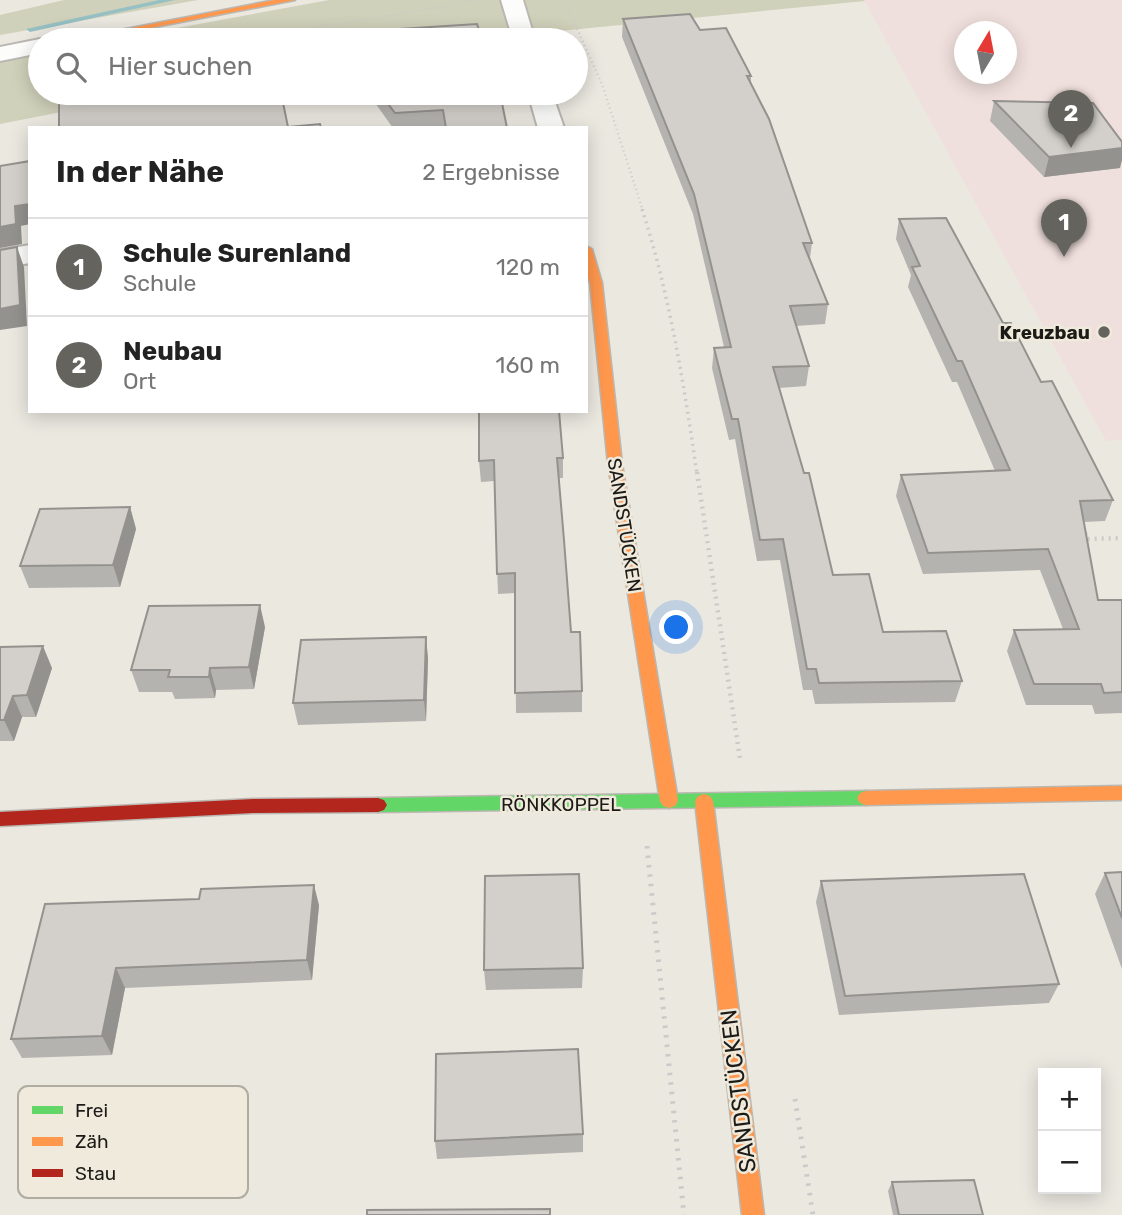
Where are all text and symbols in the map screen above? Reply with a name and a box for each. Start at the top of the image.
north arrow [954,21,1017,84]
search box [28,28,588,105]
icon: search [52,48,90,86]
text: Hier suchen [108,51,253,82]
pin: 2 [1048,90,1094,148]
text: In der Nähe [56,154,224,190]
text: 2 Ergebnisse [422,158,560,186]
pin: 1 [1041,199,1087,257]
text: Schule Surenland [123,238,351,269]
text: 1 [73,253,85,281]
text: 120 m [496,253,560,281]
text: Schule [123,269,196,297]
place label: Kreuzbau [1000,321,1090,344]
marker: Kreuzbau [1096,324,1112,340]
text: Neubau [123,336,222,367]
text: 2 [72,351,86,379]
text: 160 m [496,351,560,379]
text: Ort [123,367,156,395]
street label: SANDSTÜCKEN [603,456,646,594]
your location [659,610,693,644]
street label: RÖNKKOPPEL [501,793,621,816]
street label: SANDSTÜCKEN [714,1008,762,1174]
map controls [1038,1068,1101,1194]
button: + [1038,1068,1101,1131]
legend [18,1086,248,1198]
text: Frei [75,1099,108,1122]
text: Zäh [75,1130,108,1153]
button: − [1038,1131,1101,1194]
text: Stau [75,1162,116,1185]

